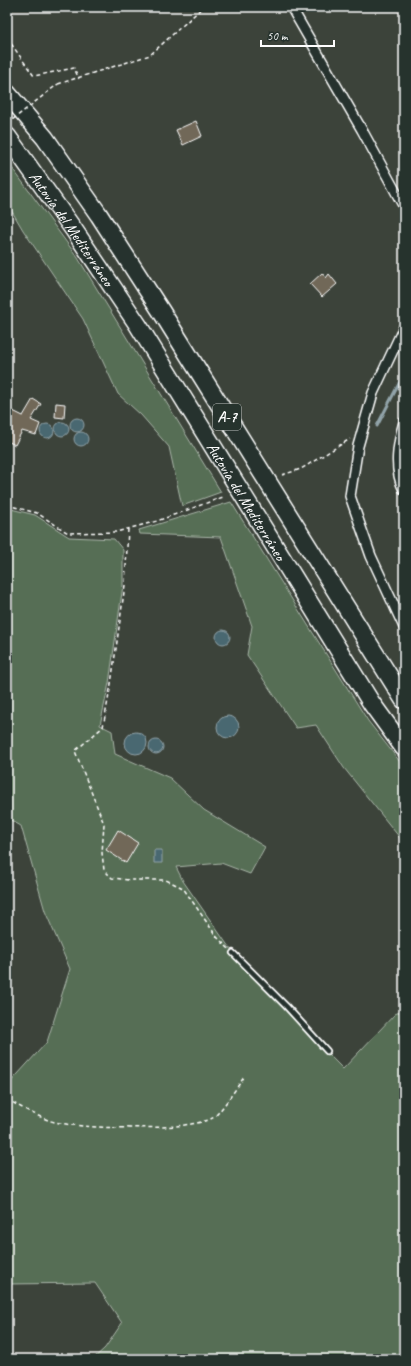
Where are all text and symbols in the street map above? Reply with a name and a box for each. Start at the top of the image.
scale bar [261,22,334,48]
text: 50 m [267,28,289,44]
street label: Autovía del Mediterráneo [24,168,119,292]
road number: A-7 [213,404,241,430]
street label: Autovía del Mediterráneo [202,439,291,566]

